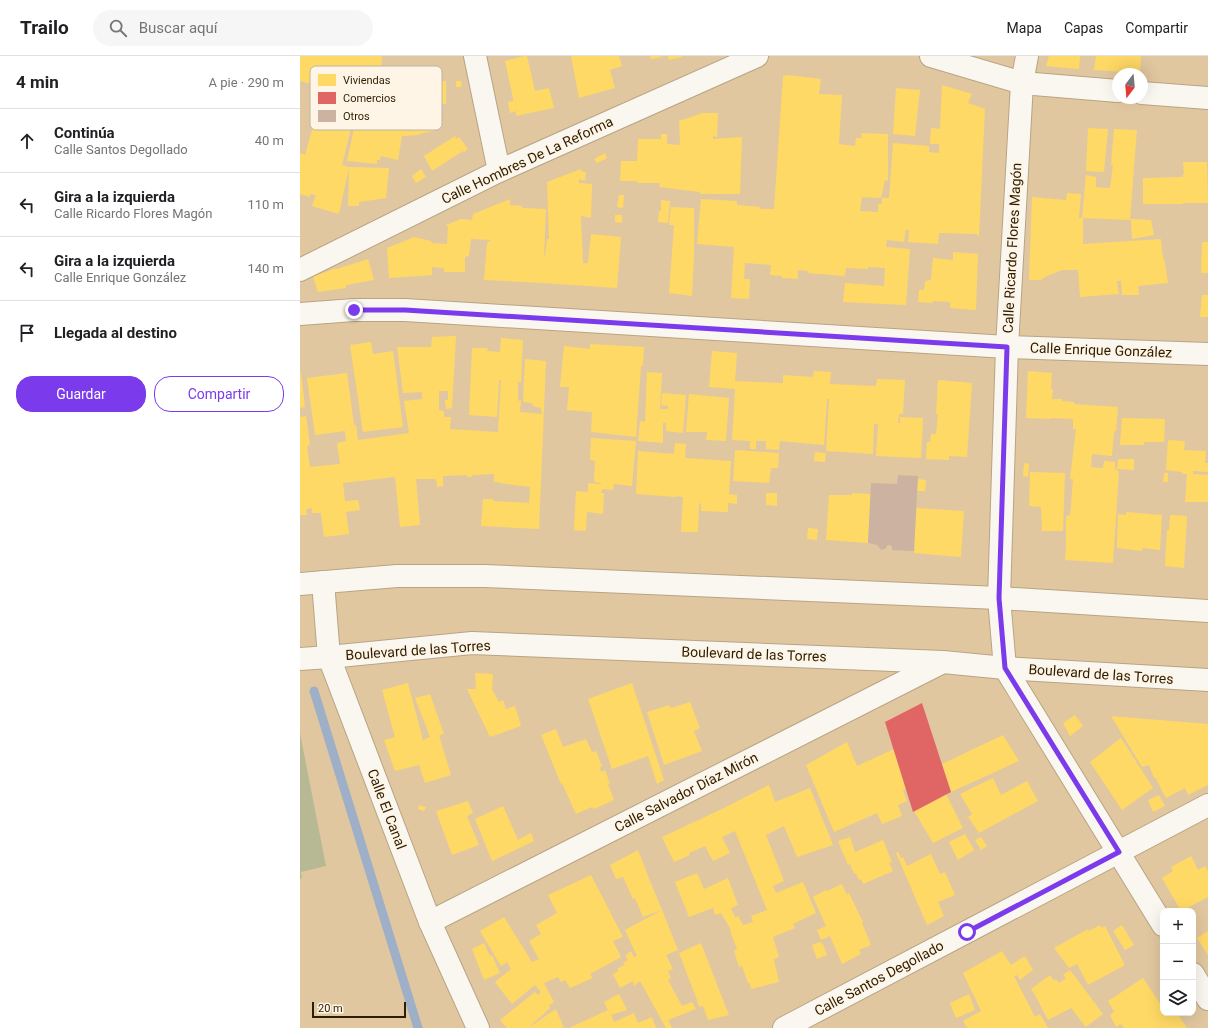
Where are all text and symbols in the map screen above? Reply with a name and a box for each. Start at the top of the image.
search box [93,10,373,46]
text: Trailo [20,16,69,39]
icon: search [107,17,129,39]
text: Buscar aquí [139,19,218,37]
text: Mapa [1007,20,1042,36]
text: Capas [1064,20,1103,36]
text: Compartir [1125,20,1188,36]
legend [310,66,442,130]
north arrow [1112,68,1148,104]
text: 4 min [16,72,59,92]
text: Viviendas [343,74,391,87]
text: A pie · 290 m [209,75,284,90]
text: Comercios [343,92,396,105]
text: Otros [343,110,370,123]
street label: Calle Hombres De La Reforma [439,113,615,207]
text: Continúa [54,124,115,142]
icon: ahead [16,130,38,152]
text: 40 m [255,133,284,148]
text: Calle Santos Degollado [54,142,188,157]
street label: Calle Ricardo Flores Magón [1000,162,1024,334]
text: Gira a la izquierda [54,188,175,206]
icon: left [16,194,38,216]
text: 110 m [247,197,284,212]
text: Calle Ricardo Flores Magón [54,206,212,221]
text: Gira a la izquierda [54,252,175,270]
icon: left [16,258,38,280]
text: 140 m [247,261,284,276]
text: Calle Enrique González [54,270,186,285]
route end [345,301,363,319]
icon: arrive [16,322,38,344]
text: Llegada al destino [54,324,177,342]
street label: Calle Enrique González [1030,340,1172,360]
button: Guardar [16,376,146,412]
button: Compartir [154,376,284,412]
street label: Boulevard de las Torres [345,637,491,663]
street label: Boulevard de las Torres [681,643,827,665]
street label: Boulevard de las Torres [1028,661,1174,687]
street label: Calle Salvador Díaz Mirón [612,749,760,835]
street label: Calle El Canal [364,767,410,851]
map controls [1160,908,1196,1016]
button: + [1160,908,1196,944]
route start [958,923,976,941]
street label: Calle Santos Degollado [812,937,946,1019]
button: − [1160,944,1196,980]
button: layers [1160,980,1196,1016]
scale bar [312,1000,406,1019]
text: 20 m [318,1002,343,1015]

